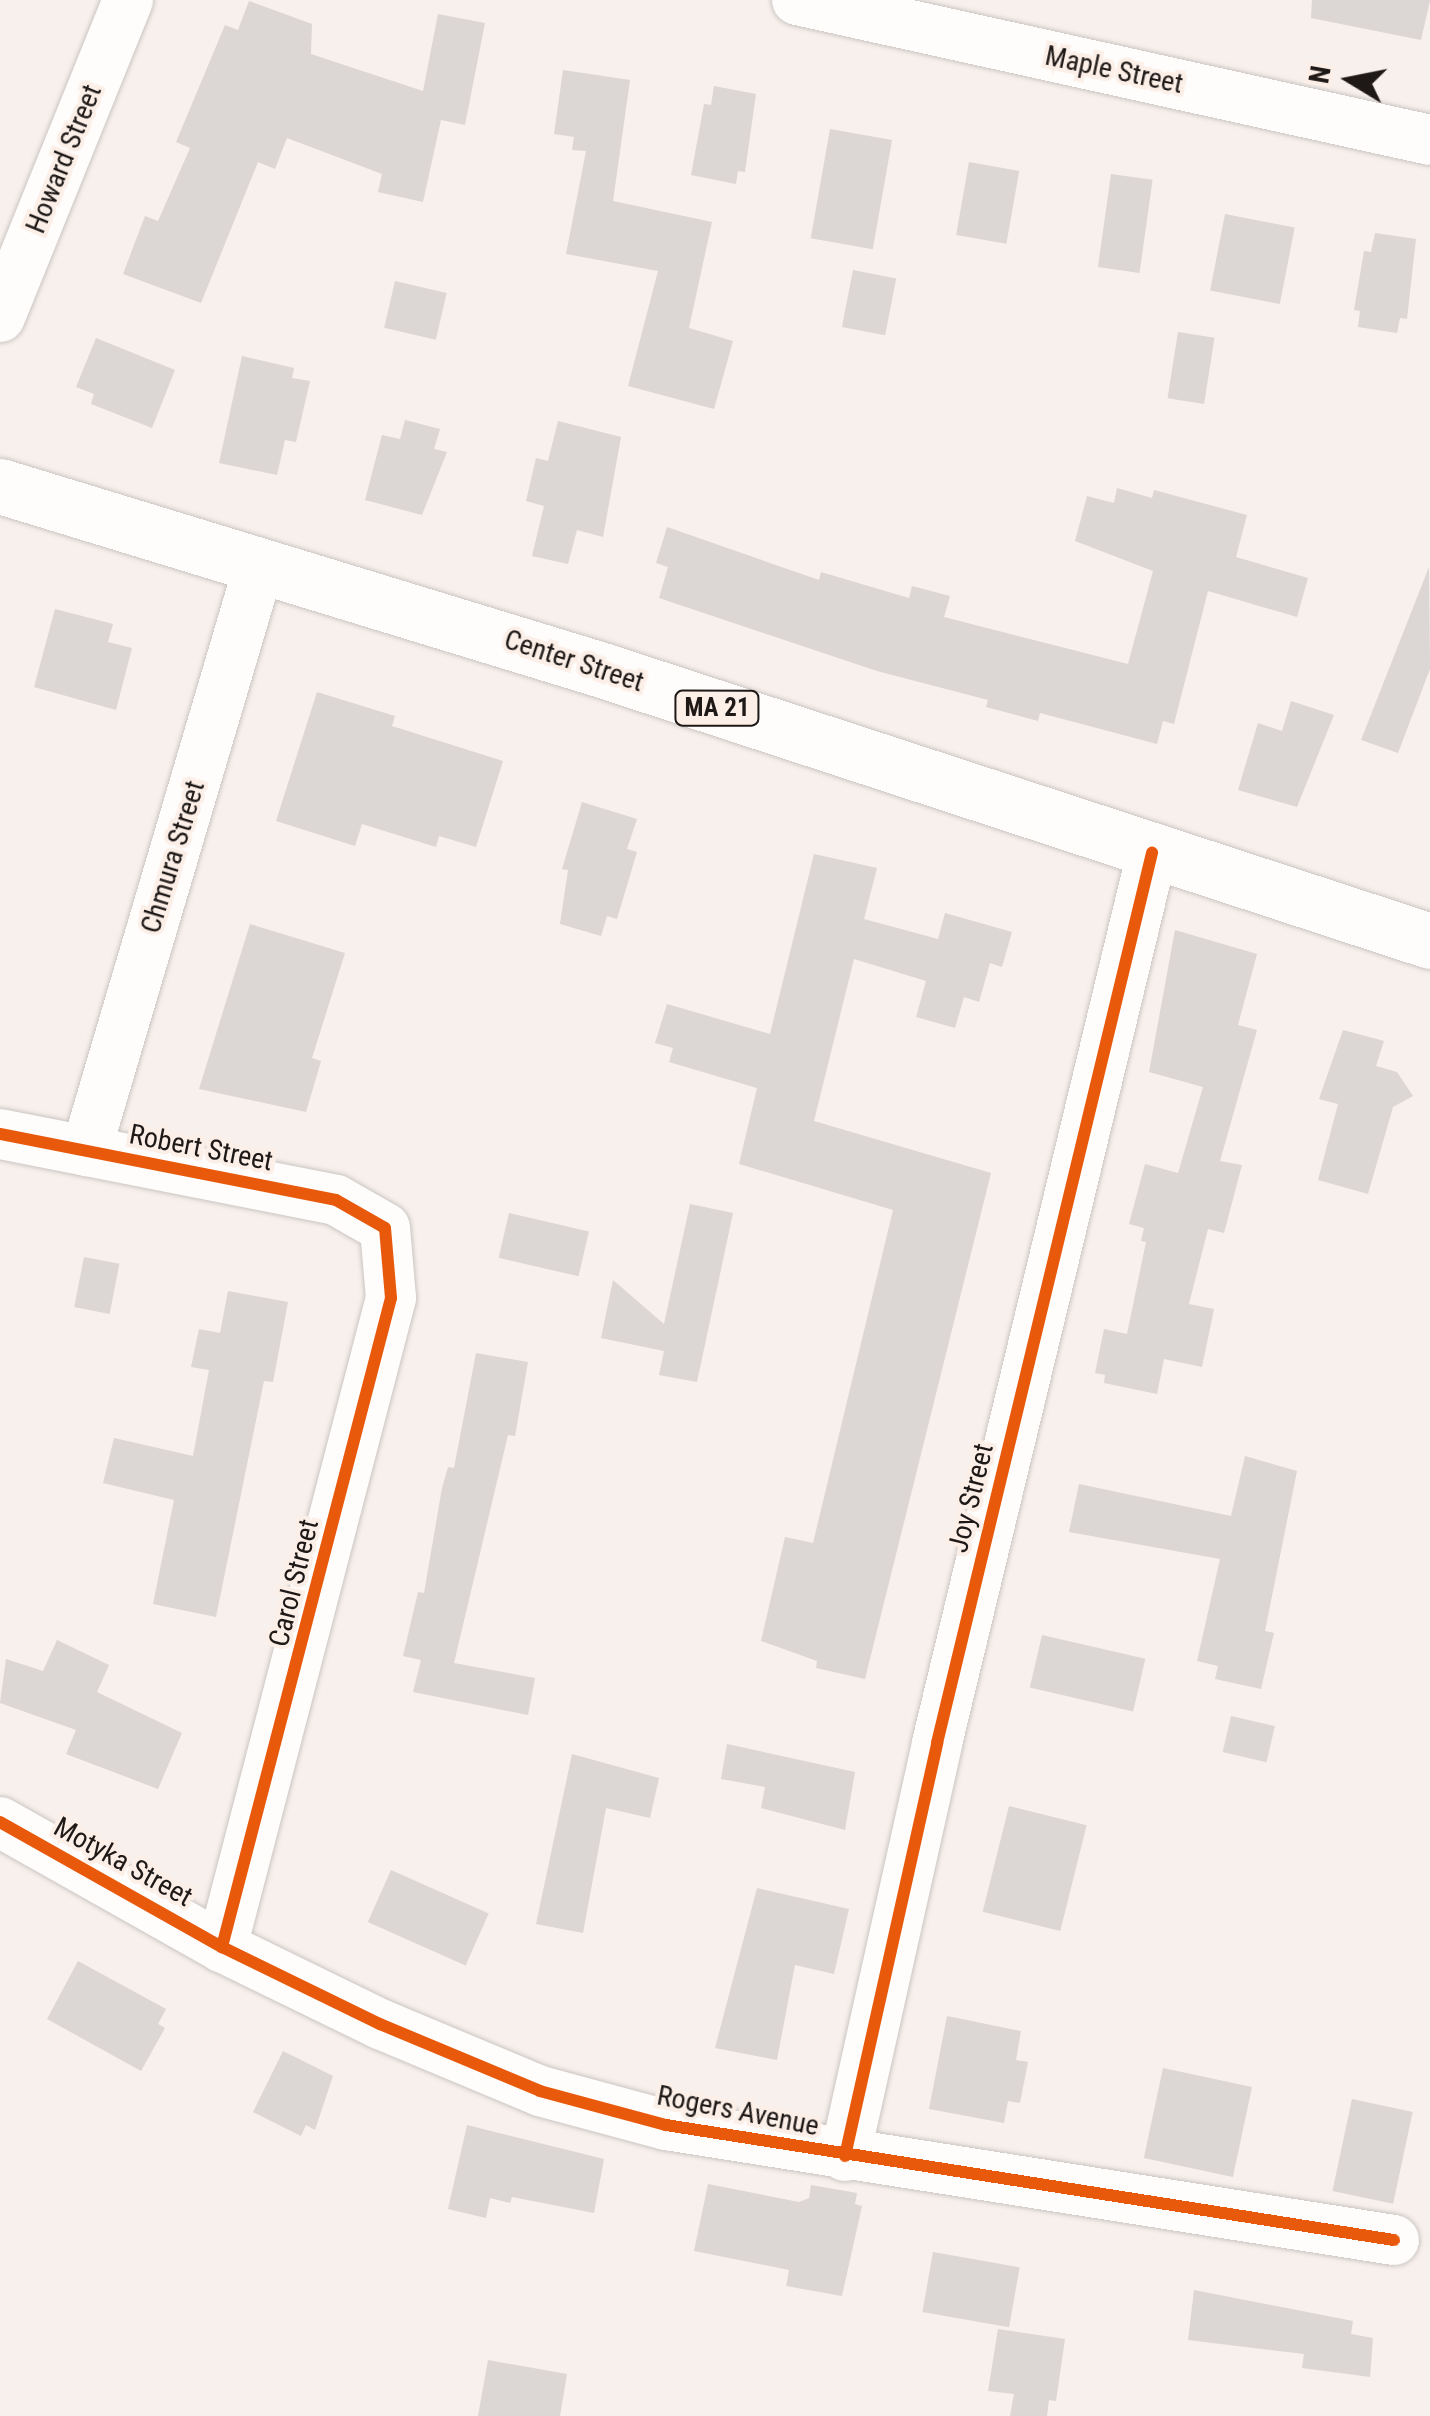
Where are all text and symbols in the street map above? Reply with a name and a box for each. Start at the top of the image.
north arrow [1300,30,1400,130]
street label: Maple Street [1042,39,1186,101]
text: N [1302,63,1338,86]
street label: Howard Street [19,80,109,238]
street label: Center Street [500,623,648,699]
road number: MA 21 [672,688,762,728]
street label: Chmura Street [134,777,212,937]
street label: Robert Street [126,1118,276,1178]
street label: Joy Street [941,1440,1001,1556]
street label: Carol Street [262,1516,326,1650]
street label: Motyka Street [48,1810,198,1914]
street label: Rogers Avenue [654,2079,822,2143]

